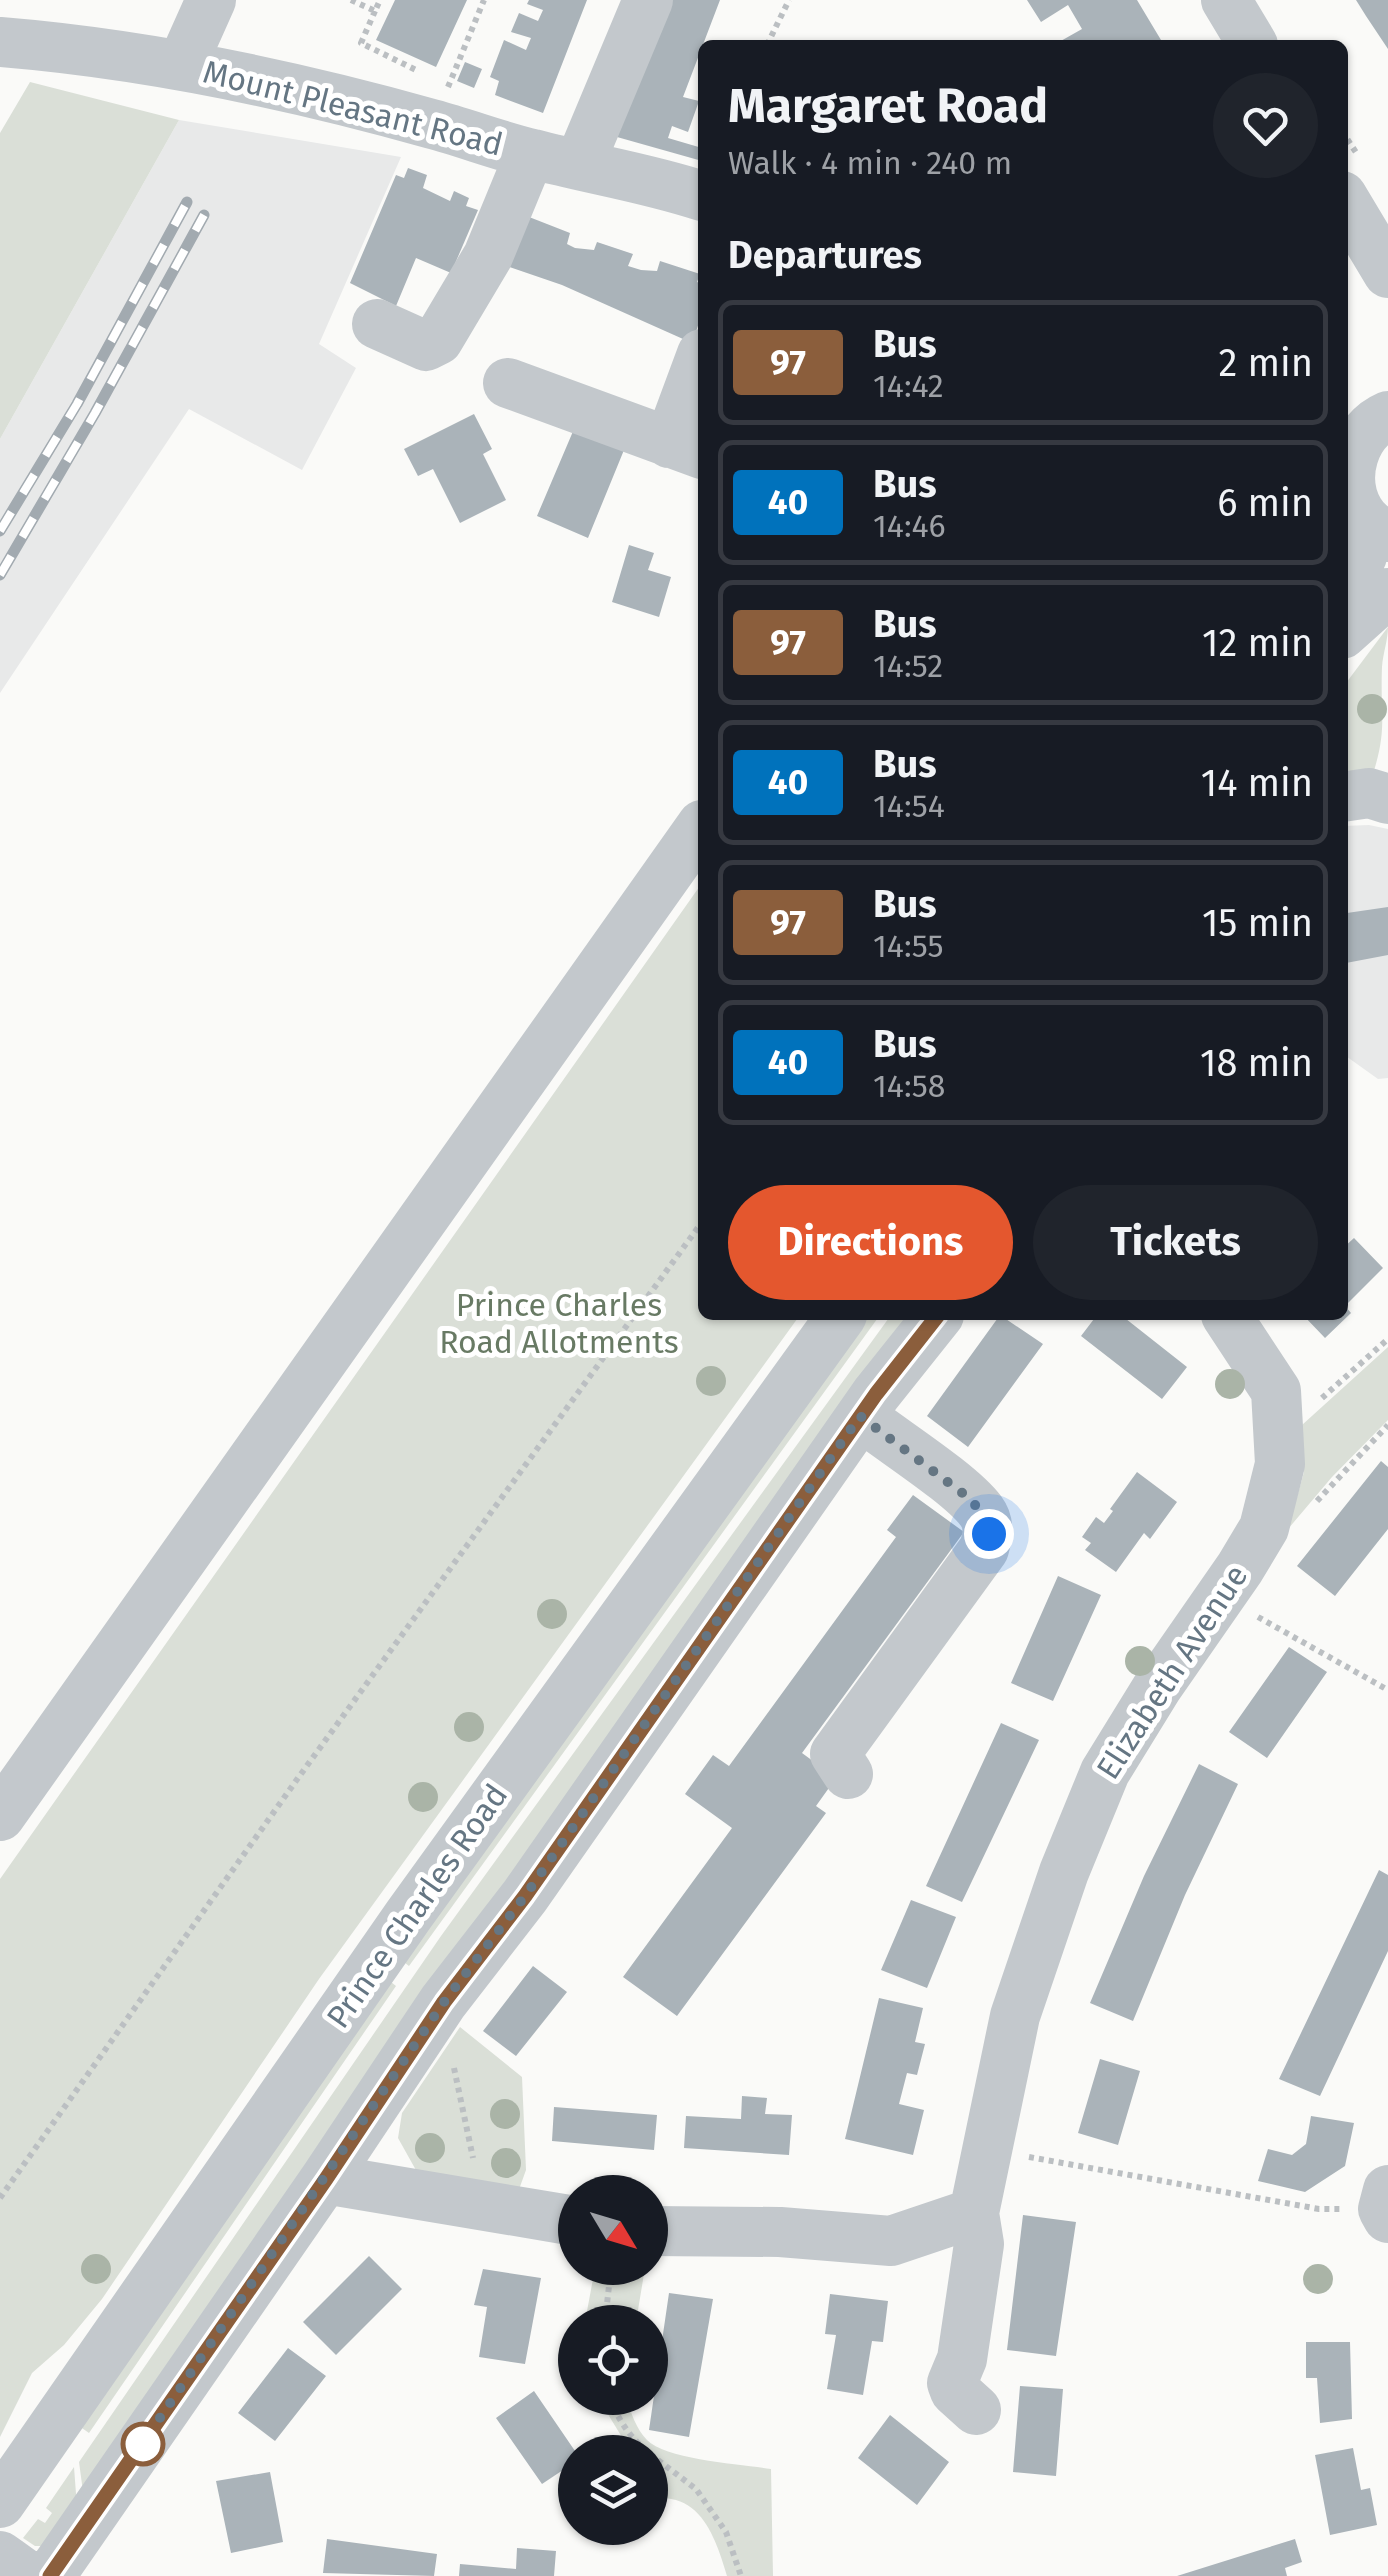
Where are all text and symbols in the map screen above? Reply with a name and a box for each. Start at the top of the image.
street label: Mount Pleasant Road [199,52,507,164]
button: heart [1213,73,1318,178]
text: Margaret Road [728,77,1048,135]
text: Walk · 4 min · 240 m [728,144,1012,182]
text: Departures [728,232,922,278]
text: Bus [873,321,937,367]
text: 2 min [1219,340,1313,386]
text: 97 [770,341,806,383]
text: 14:42 [873,367,944,405]
text: Bus [873,461,937,507]
text: 6 min [1217,480,1313,526]
text: 40 [768,481,808,523]
text: 14:46 [873,507,945,545]
text: Bus [873,601,937,647]
text: 12 min [1202,620,1313,666]
text: 97 [770,621,806,663]
text: 14:52 [873,647,943,685]
text: Bus [873,741,937,787]
text: 14 min [1201,760,1313,806]
text: 40 [768,761,808,803]
text: 14:54 [873,787,945,825]
text: Bus [873,881,937,927]
text: 15 min [1202,900,1313,946]
text: 97 [770,901,806,943]
text: 14:55 [873,927,944,965]
text: Bus [873,1021,937,1067]
text: 18 min [1200,1040,1313,1086]
text: 40 [768,1041,808,1083]
text: 14:58 [873,1067,945,1105]
button: Directions [728,1185,1013,1300]
button: Tickets [1033,1185,1318,1300]
park label: Prince Charles Road Allotments [439,1286,679,1361]
your location [964,1509,1014,1559]
street label: Elizabeth Avenue [1089,1558,1255,1786]
street label: Prince Charles Road [319,1777,515,2035]
north arrow [558,2175,668,2285]
map controls [558,2175,668,2545]
button: locate [558,2305,668,2415]
unlabelled marker [122,2423,164,2465]
button: layers [558,2435,668,2545]

